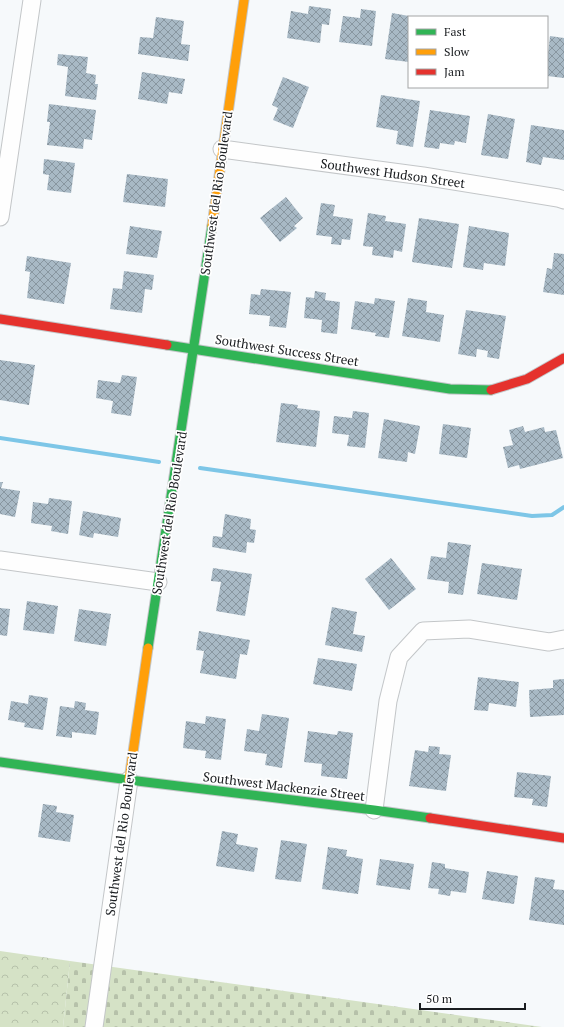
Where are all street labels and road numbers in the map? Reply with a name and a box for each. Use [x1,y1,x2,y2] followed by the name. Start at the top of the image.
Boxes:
[196,110,236,276] street label: Southwest del Rio Boulevard
[319,154,467,192] street label: Southwest Hudson Street
[214,330,360,370] street label: Southwest Success Street
[147,430,191,596] street label: Southwest del Rio Boulevard
[101,751,141,917] street label: Southwest del Rio Boulevard
[202,767,366,805] street label: Southwest Mackenzie Street

